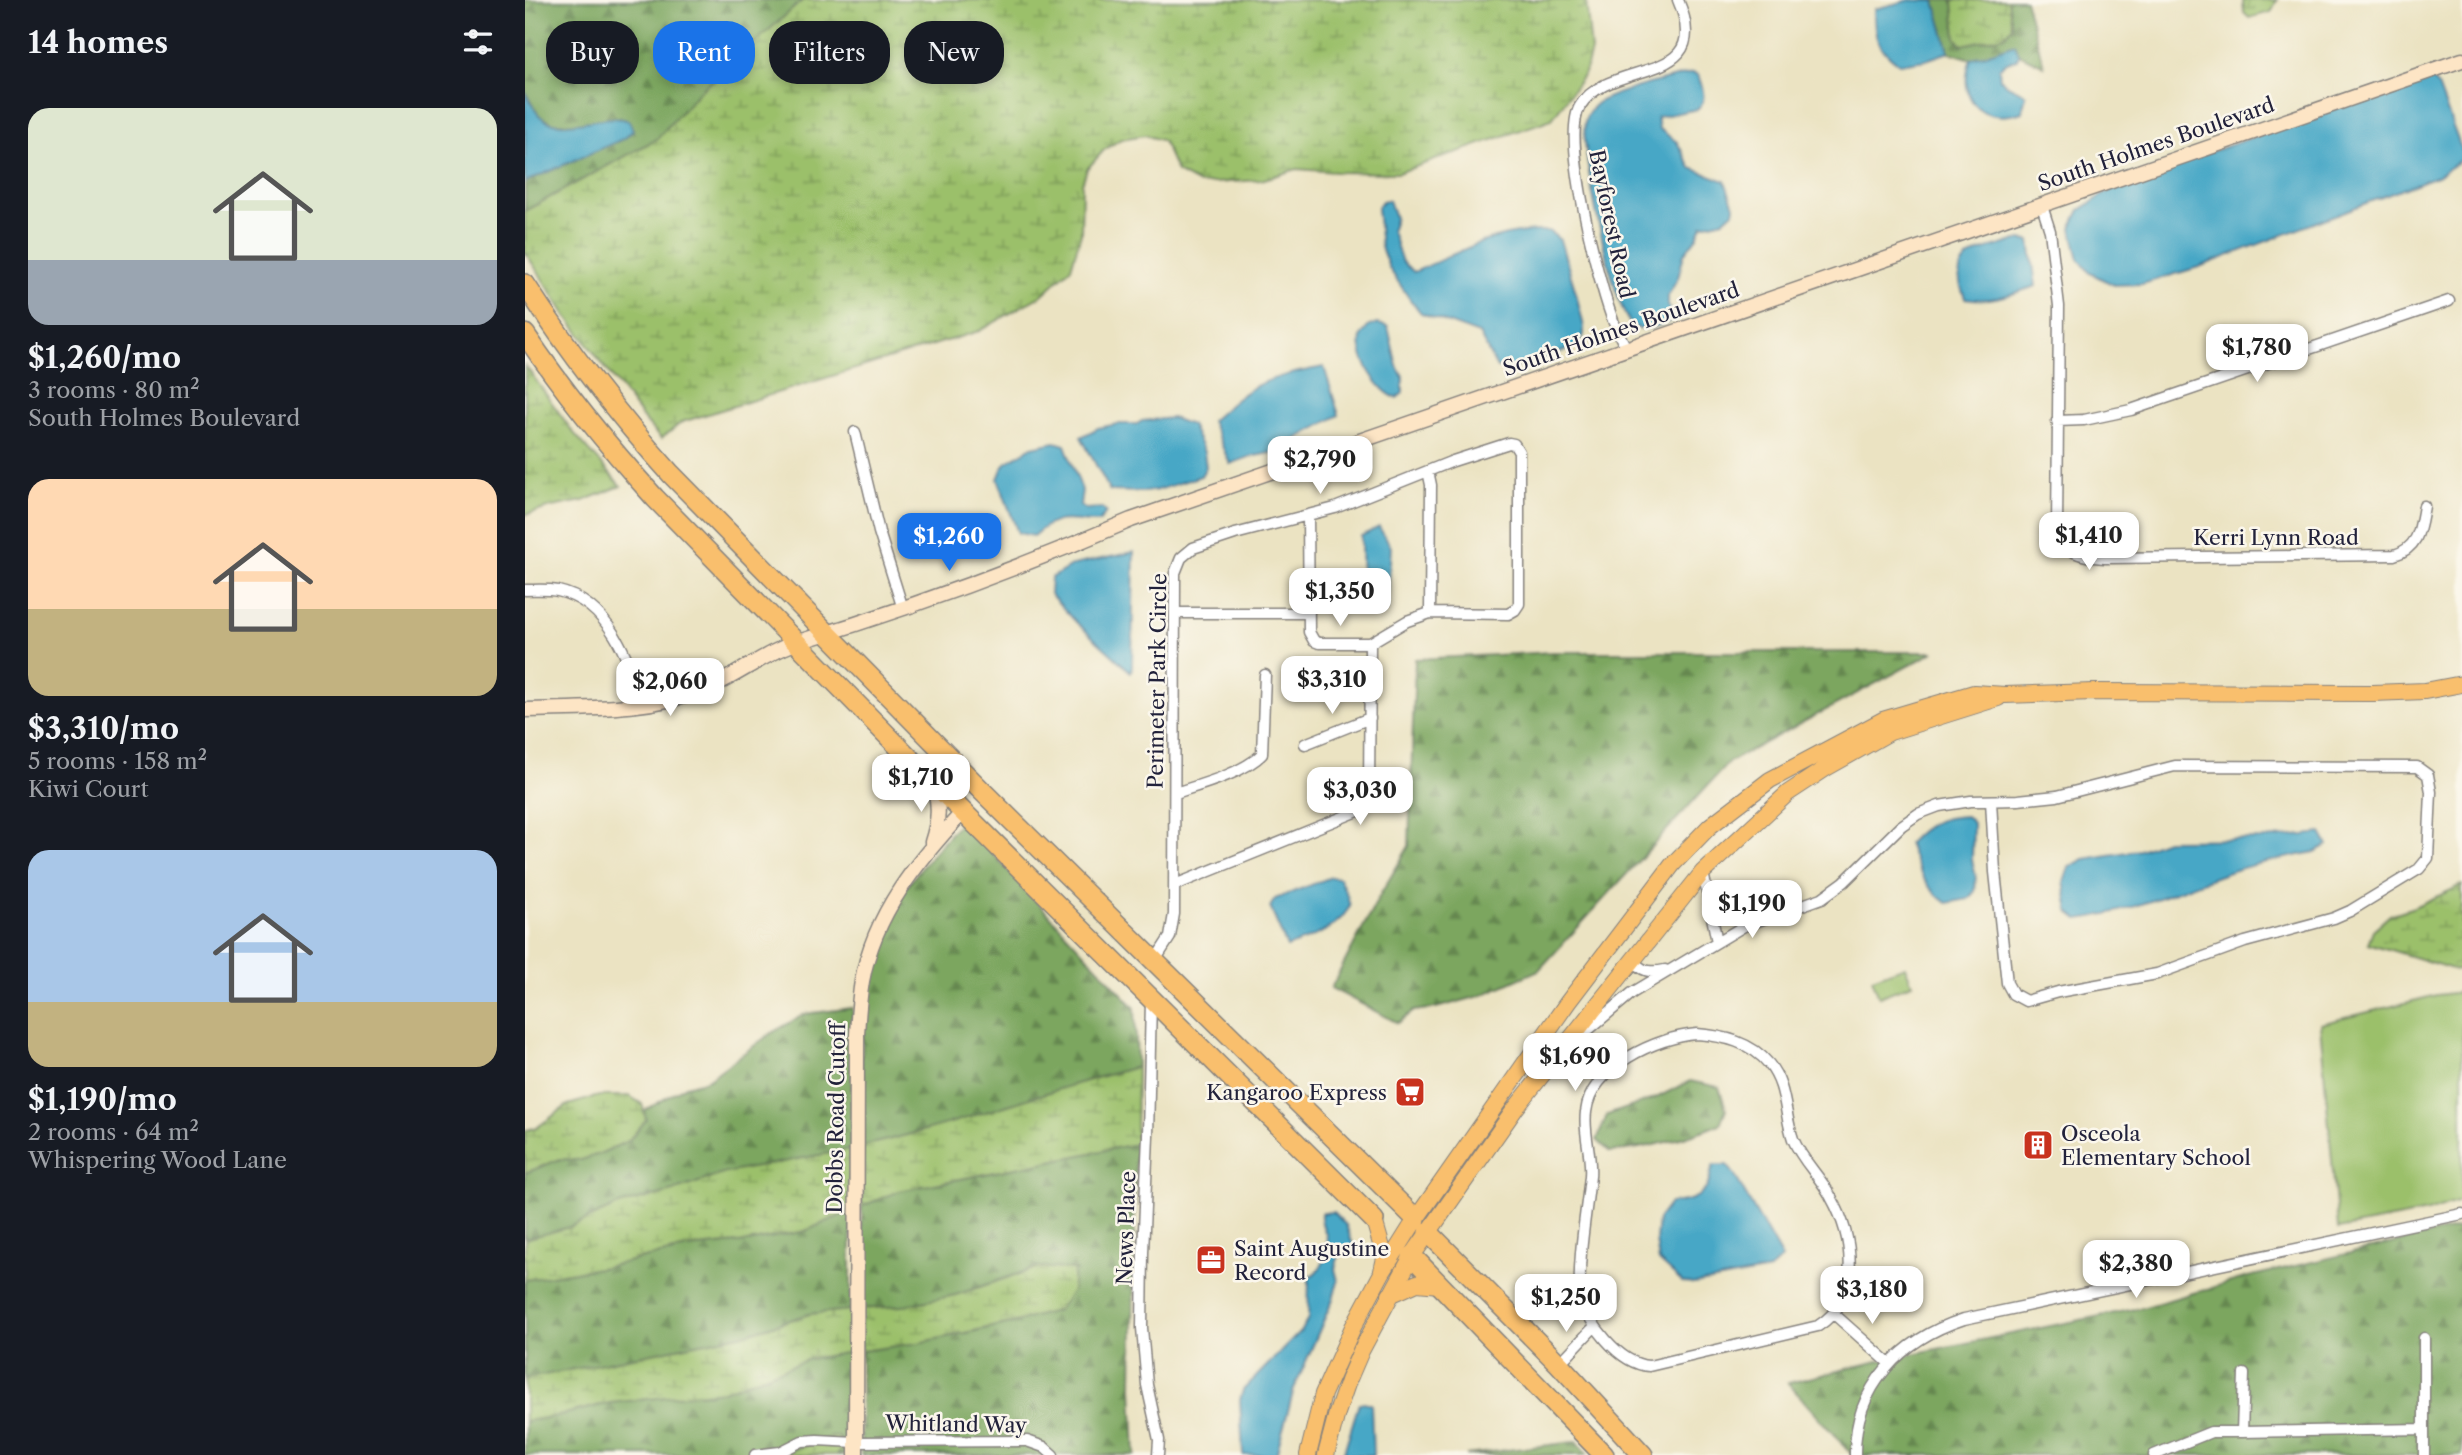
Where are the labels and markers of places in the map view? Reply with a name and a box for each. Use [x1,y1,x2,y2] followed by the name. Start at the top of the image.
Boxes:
[2200,324,2314,384] pin: $1,780
[1263,436,1377,496] pin: $2,790
[2032,512,2146,572] pin: $1,410
[892,514,1006,573] pin: $1,260
[1283,568,1397,628] pin: $1,350
[1275,656,1389,716] pin: $3,310
[613,658,727,718] pin: $2,060
[864,754,978,814] pin: $1,710
[1303,768,1417,827] pin: $3,030
[1695,880,1809,940] pin: $1,190
[1518,1034,1632,1093] pin: $1,690
[1393,1075,1427,1109] supermarket icon: Kangaroo Express
[1206,1080,1387,1105] place label: Kangaroo Express
[2061,1121,2251,1170] place label: Osceola Elementary School
[2021,1128,2055,1162] building icon: Osceola Elementary School
[1234,1236,1389,1285] place label: Saint Augustine Record
[2079,1240,2193,1300] pin: $2,380
[1194,1243,1228,1277] office icon: Saint Augustine Record
[1815,1266,1929,1326] pin: $3,180
[1509,1274,1623,1334] pin: $1,250

